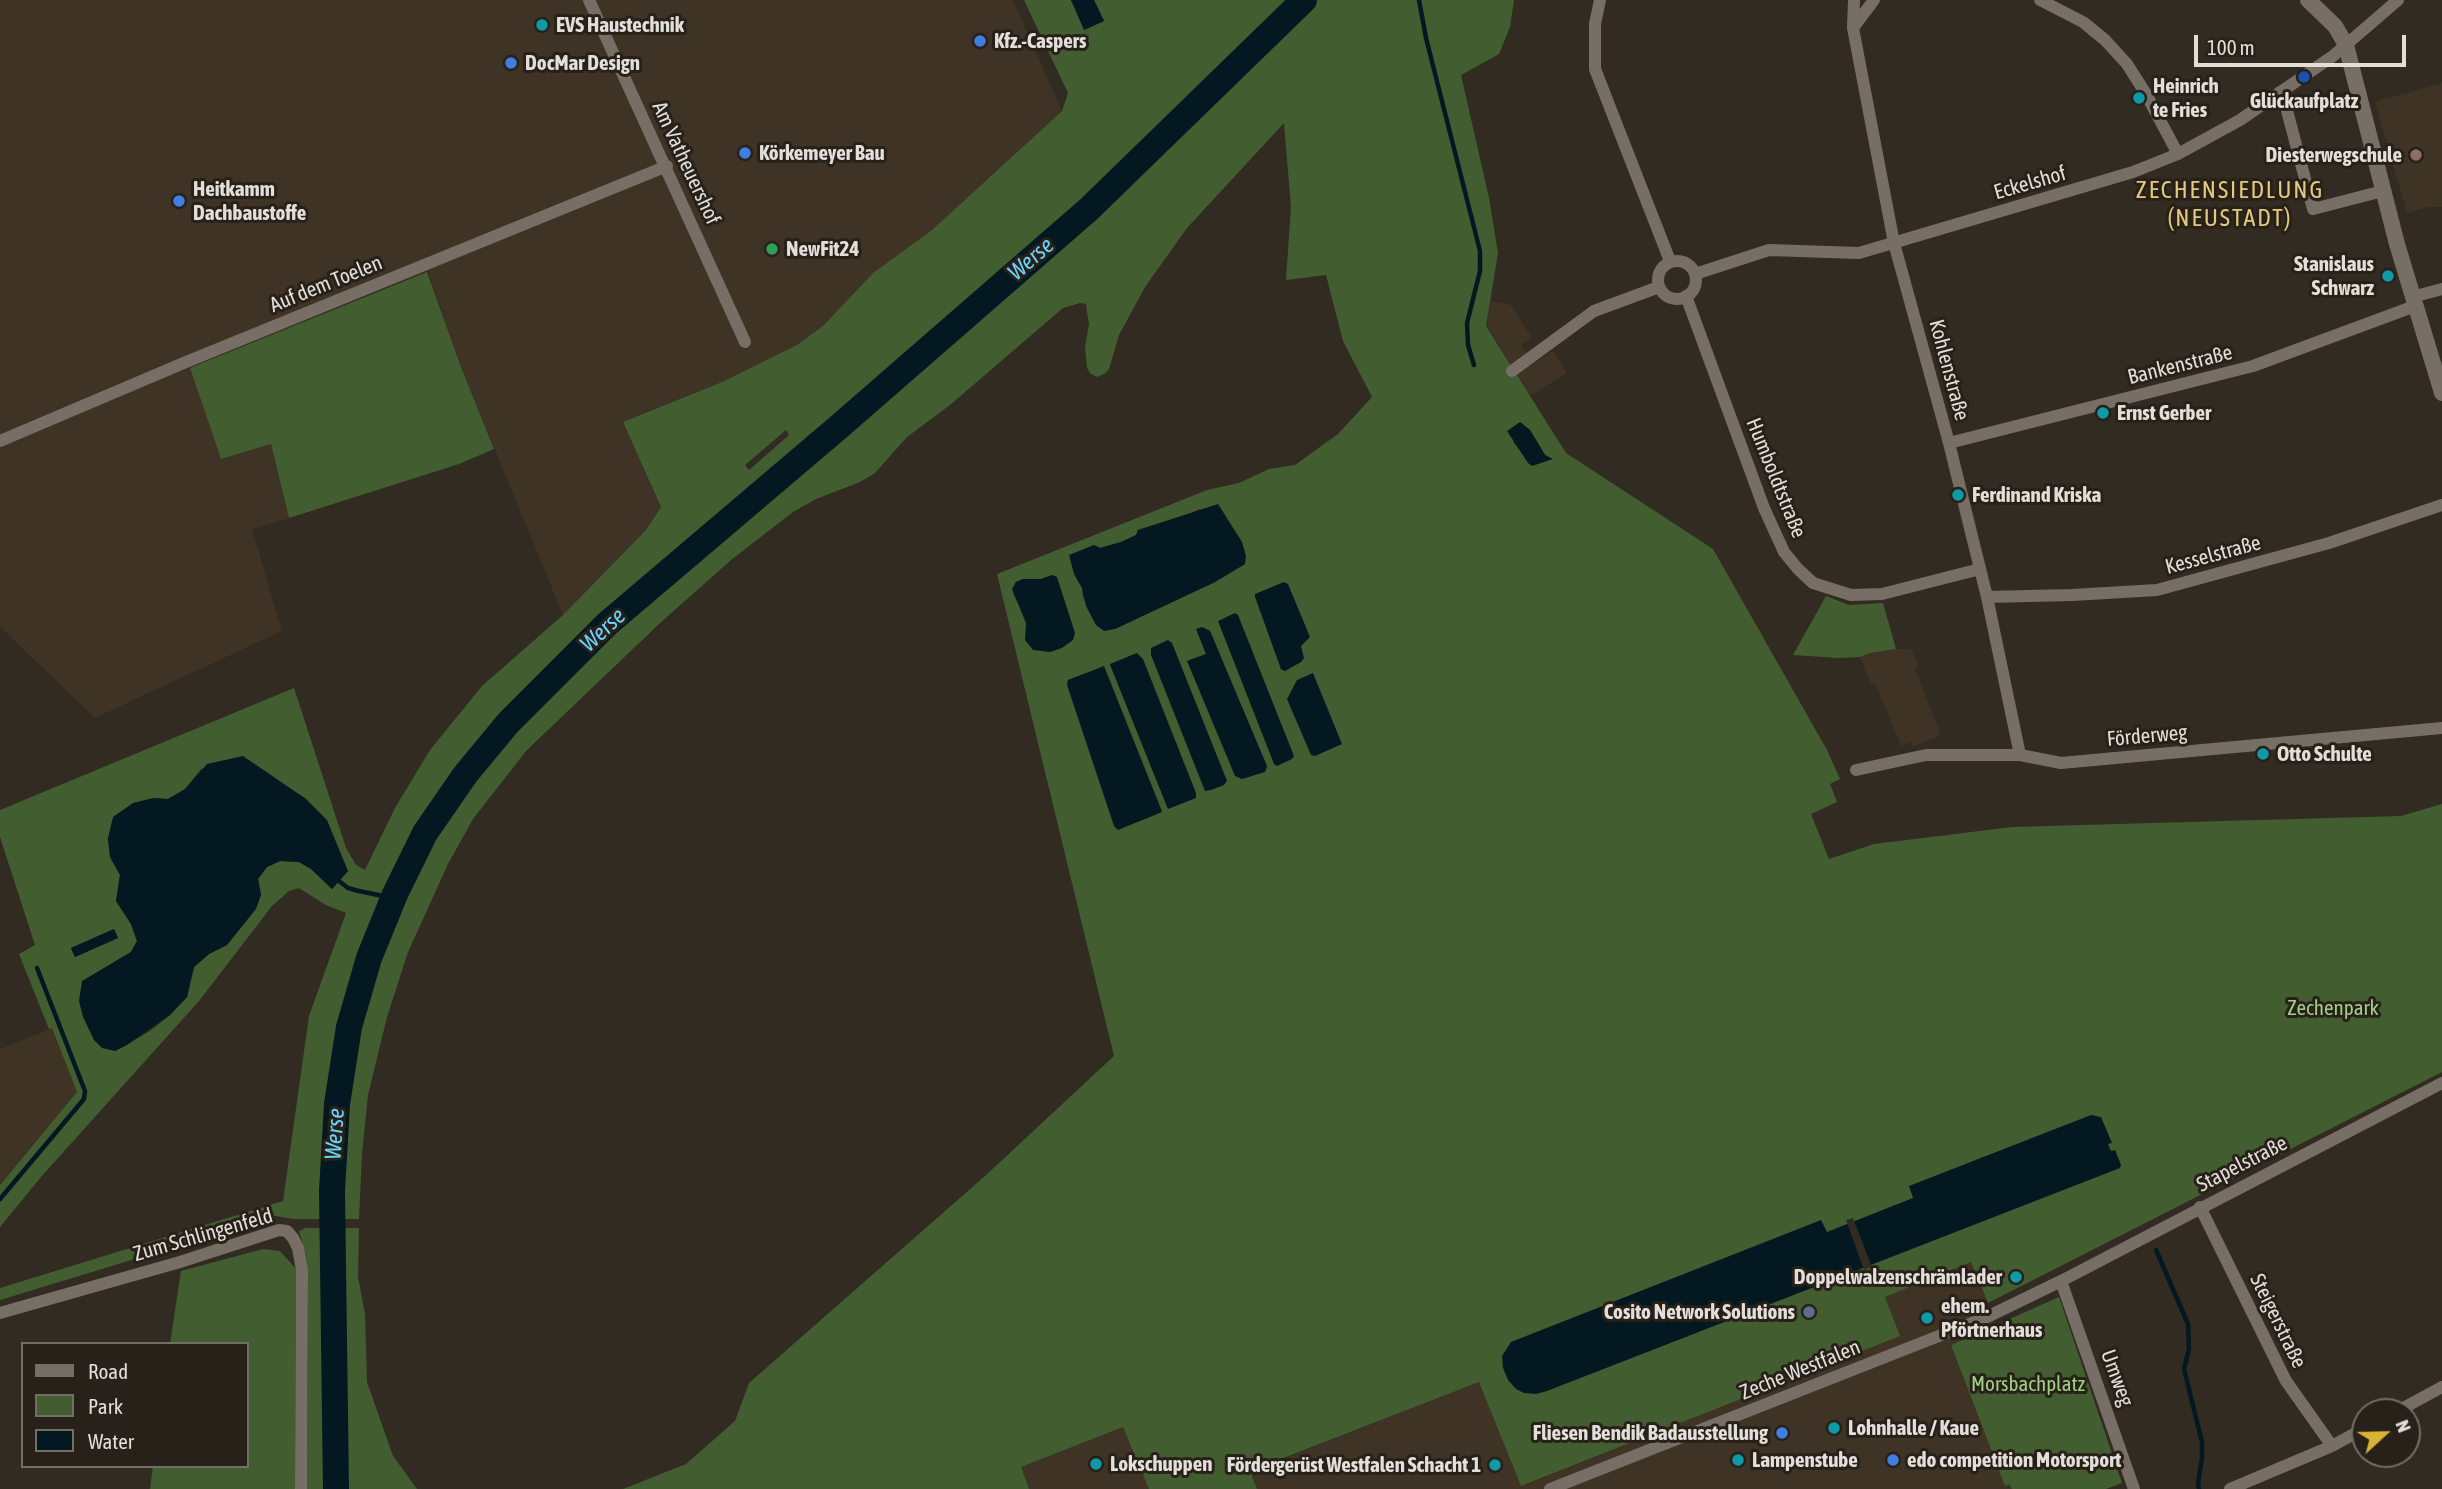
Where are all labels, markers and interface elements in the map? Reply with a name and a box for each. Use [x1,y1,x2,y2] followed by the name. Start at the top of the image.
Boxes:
[556,12,684,38] place label: EVS Haustechnik
[534,17,550,33] marker: EVS Haustechnik
[2197,21,2409,65] scale bar
[994,28,1086,54] place label: Kfz.-Caspers
[972,33,988,49] marker: Kfz.-Caspers
[2207,35,2255,59] text: 100 m
[525,50,640,76] place label: DocMar Design
[503,55,519,71] marker: DocMar Design
[2296,69,2312,85] marker: Glückaufplatz
[2153,73,2219,123] place label: Heinrich te Fries
[2250,88,2358,114] place label: Glückaufplatz
[2131,90,2147,106] marker: Heinrich te Fries
[647,98,725,228] street label: Am Vatheuershof
[759,140,885,166] place label: Körkemeyer Bau
[2266,142,2402,168] place label: Diesterwegschule
[737,145,753,161] marker: Körkemeyer Bau
[2408,147,2424,163] marker: Diesterwegschule
[1991,161,2069,205] street label: Eckelshof
[193,176,306,226] place label: Heitkamm Dachbaustoffe
[2138,176,2322,232] district label: ZECHENSIEDLUNG (NEUSTADT)
[171,193,187,209] marker: Heitkamm Dachbaustoffe
[1002,232,1060,286] water label: Werse
[786,236,859,262] place label: NewFit24
[764,241,780,257] marker: NewFit24
[266,250,386,318] street label: Auf dem Toelen
[2294,251,2374,301] place label: Stanislaus Schwarz
[2380,268,2396,284] marker: Stanislaus Schwarz
[1923,317,1975,423] street label: Kohlenstraße
[2125,340,2235,390] street label: Bankenstraße
[2117,400,2211,426] place label: Ernst Gerber
[2095,405,2111,421] marker: Ernst Gerber
[1741,414,1811,542] street label: Humboldtstraße
[1972,482,2101,508] place label: Ferdinand Kriska
[1950,487,1966,503] marker: Ferdinand Kriska
[2163,530,2263,580] street label: Kesselstraße
[575,602,631,658] water label: Werse
[2106,720,2188,752] street label: Förderweg
[2277,741,2372,767] place label: Otto Schulte
[2255,746,2271,762] marker: Otto Schulte
[2287,995,2379,1021] park label: Zechenpark
[319,1107,351,1161] water label: Werse
[2193,1131,2291,1197] street label: Stapelstraße
[130,1203,276,1267] street label: Zum Schlingenfeld
[1794,1264,2002,1290] place label: Doppelwalzenschrämlader
[2008,1269,2024,1285] marker: Doppelwalzenschrämlader
[2244,1270,2312,1372] street label: Steigerstraße
[1941,1293,2042,1343] place label: ehem. Pförtnerhaus
[1604,1299,1795,1325] place label: Cosito Network Solutions
[1801,1304,1817,1320] marker: Cosito Network Solutions
[1919,1310,1935,1326] marker: ehem. Pförtnerhaus
[1736,1334,1864,1406] street label: Zeche Westfalen
[21,1342,248,1468] legend
[2095,1346,2139,1410] street label: Umweg
[88,1359,128,1383] text: Road
[1971,1371,2085,1397] park label: Morsbachplatz
[88,1394,123,1418] text: Park
[2351,1398,2421,1468] north arrow
[1848,1415,1979,1441] place label: Lohnhalle / Kaue
[2391,1417,2416,1435] text: N
[1533,1420,1768,1446] place label: Fliesen Bendik Badausstellung
[1826,1420,1842,1436] marker: Lohnhalle / Kaue
[1774,1425,1790,1441] marker: Fliesen Bendik Badausstellung
[88,1429,134,1453] text: Water
[1752,1447,1858,1473] place label: Lampenstube
[1907,1447,2121,1473] place label: edo competition Motorsport
[1110,1451,1212,1477] place label: Lokschuppen
[1227,1452,1481,1478] place label: Fördergerüst Westfalen Schacht 1
[1730,1452,1746,1468] marker: Lampenstube
[1885,1452,1901,1468] marker: edo competition Motorsport
[1088,1456,1104,1472] marker: Lokschuppen
[1487,1457,1503,1473] marker: Fördergerüst Westfalen Schacht 1

